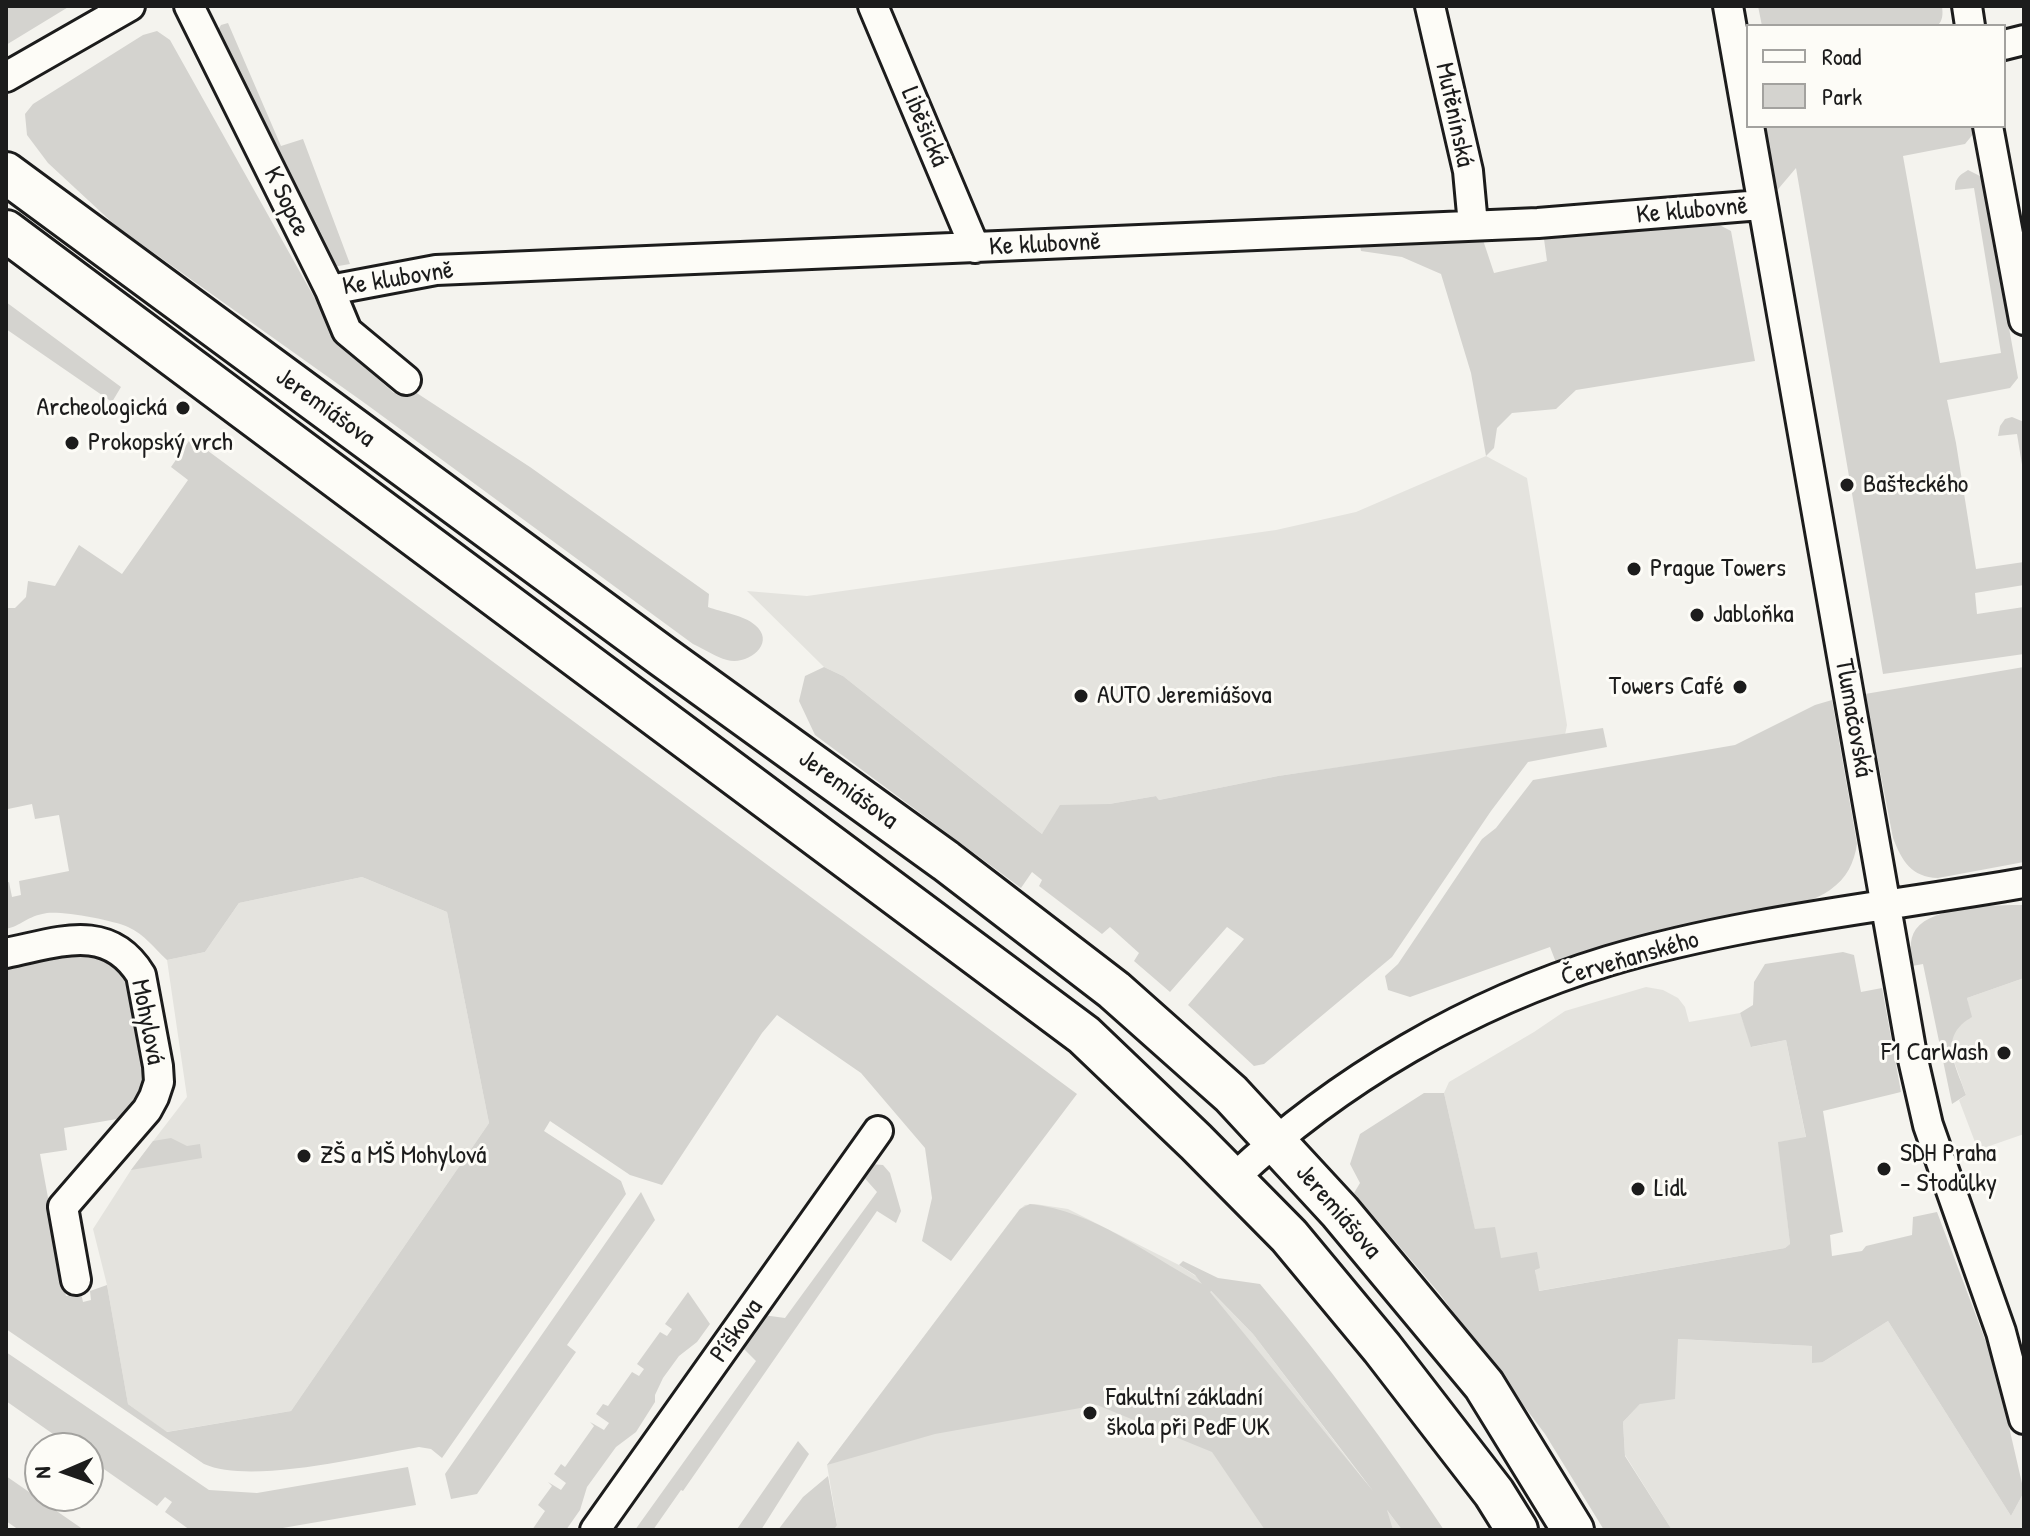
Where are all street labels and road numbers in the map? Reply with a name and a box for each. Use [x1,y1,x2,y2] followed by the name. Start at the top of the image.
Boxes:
[1428,60,1480,170] street label: Mutěnínská
[893,82,955,172] street label: Liběšická
[256,162,316,242] street label: K Sopce
[1635,191,1749,231] street label: Ke klubovně
[988,226,1102,264] street label: Ke klubovně
[340,255,456,303] street label: Ke klubovně
[269,362,381,454] street label: Jeremiášova
[1827,657,1879,779] street label: Tlumačovská
[792,744,904,836] street label: Jeremiášova
[1558,924,1702,994] street label: Červeňanského
[123,977,171,1067] street label: Mohylová
[1288,1158,1388,1266] street label: Jeremiášova
[704,1293,770,1369] street label: Píškova

